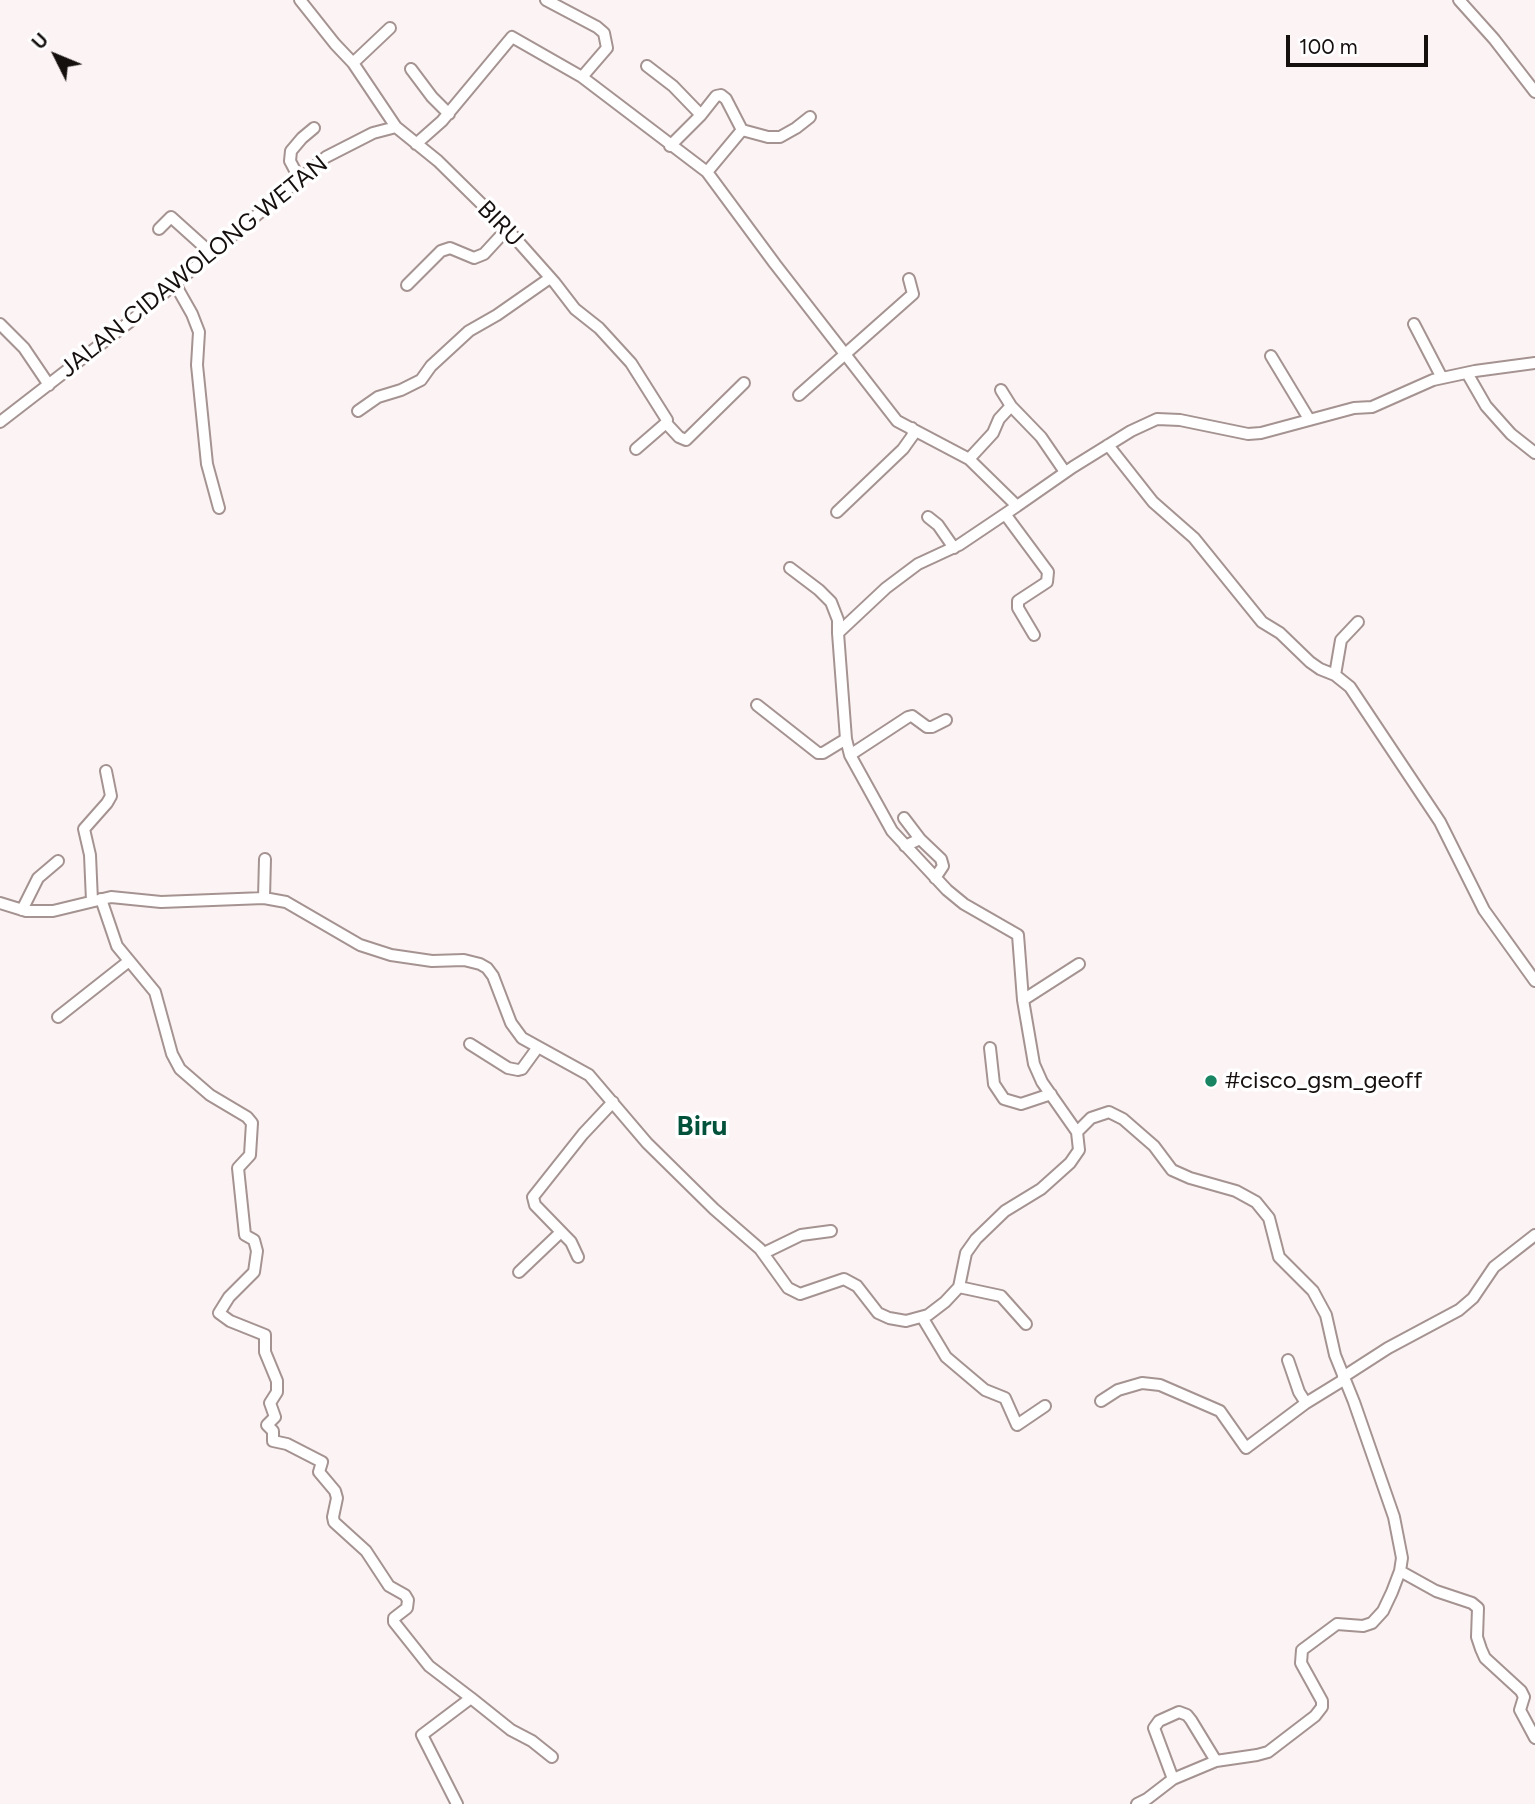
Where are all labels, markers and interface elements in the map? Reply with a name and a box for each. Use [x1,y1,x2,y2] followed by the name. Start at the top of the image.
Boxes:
[21,21,91,91] north arrow
[1290,21,1432,65] scale bar
[27,29,53,54] text: U
[1299,34,1358,59] text: 100 m
[54,150,334,384] street label: JALAN CIDAWOLONG WETAN
[471,195,529,253] street label: BIRU
[1225,1067,1422,1095] place label: #cisco_gsm_geoff
[1203,1073,1219,1089] marker: #cisco_gsm_geoff
[677,1110,727,1144] district label: Biru

